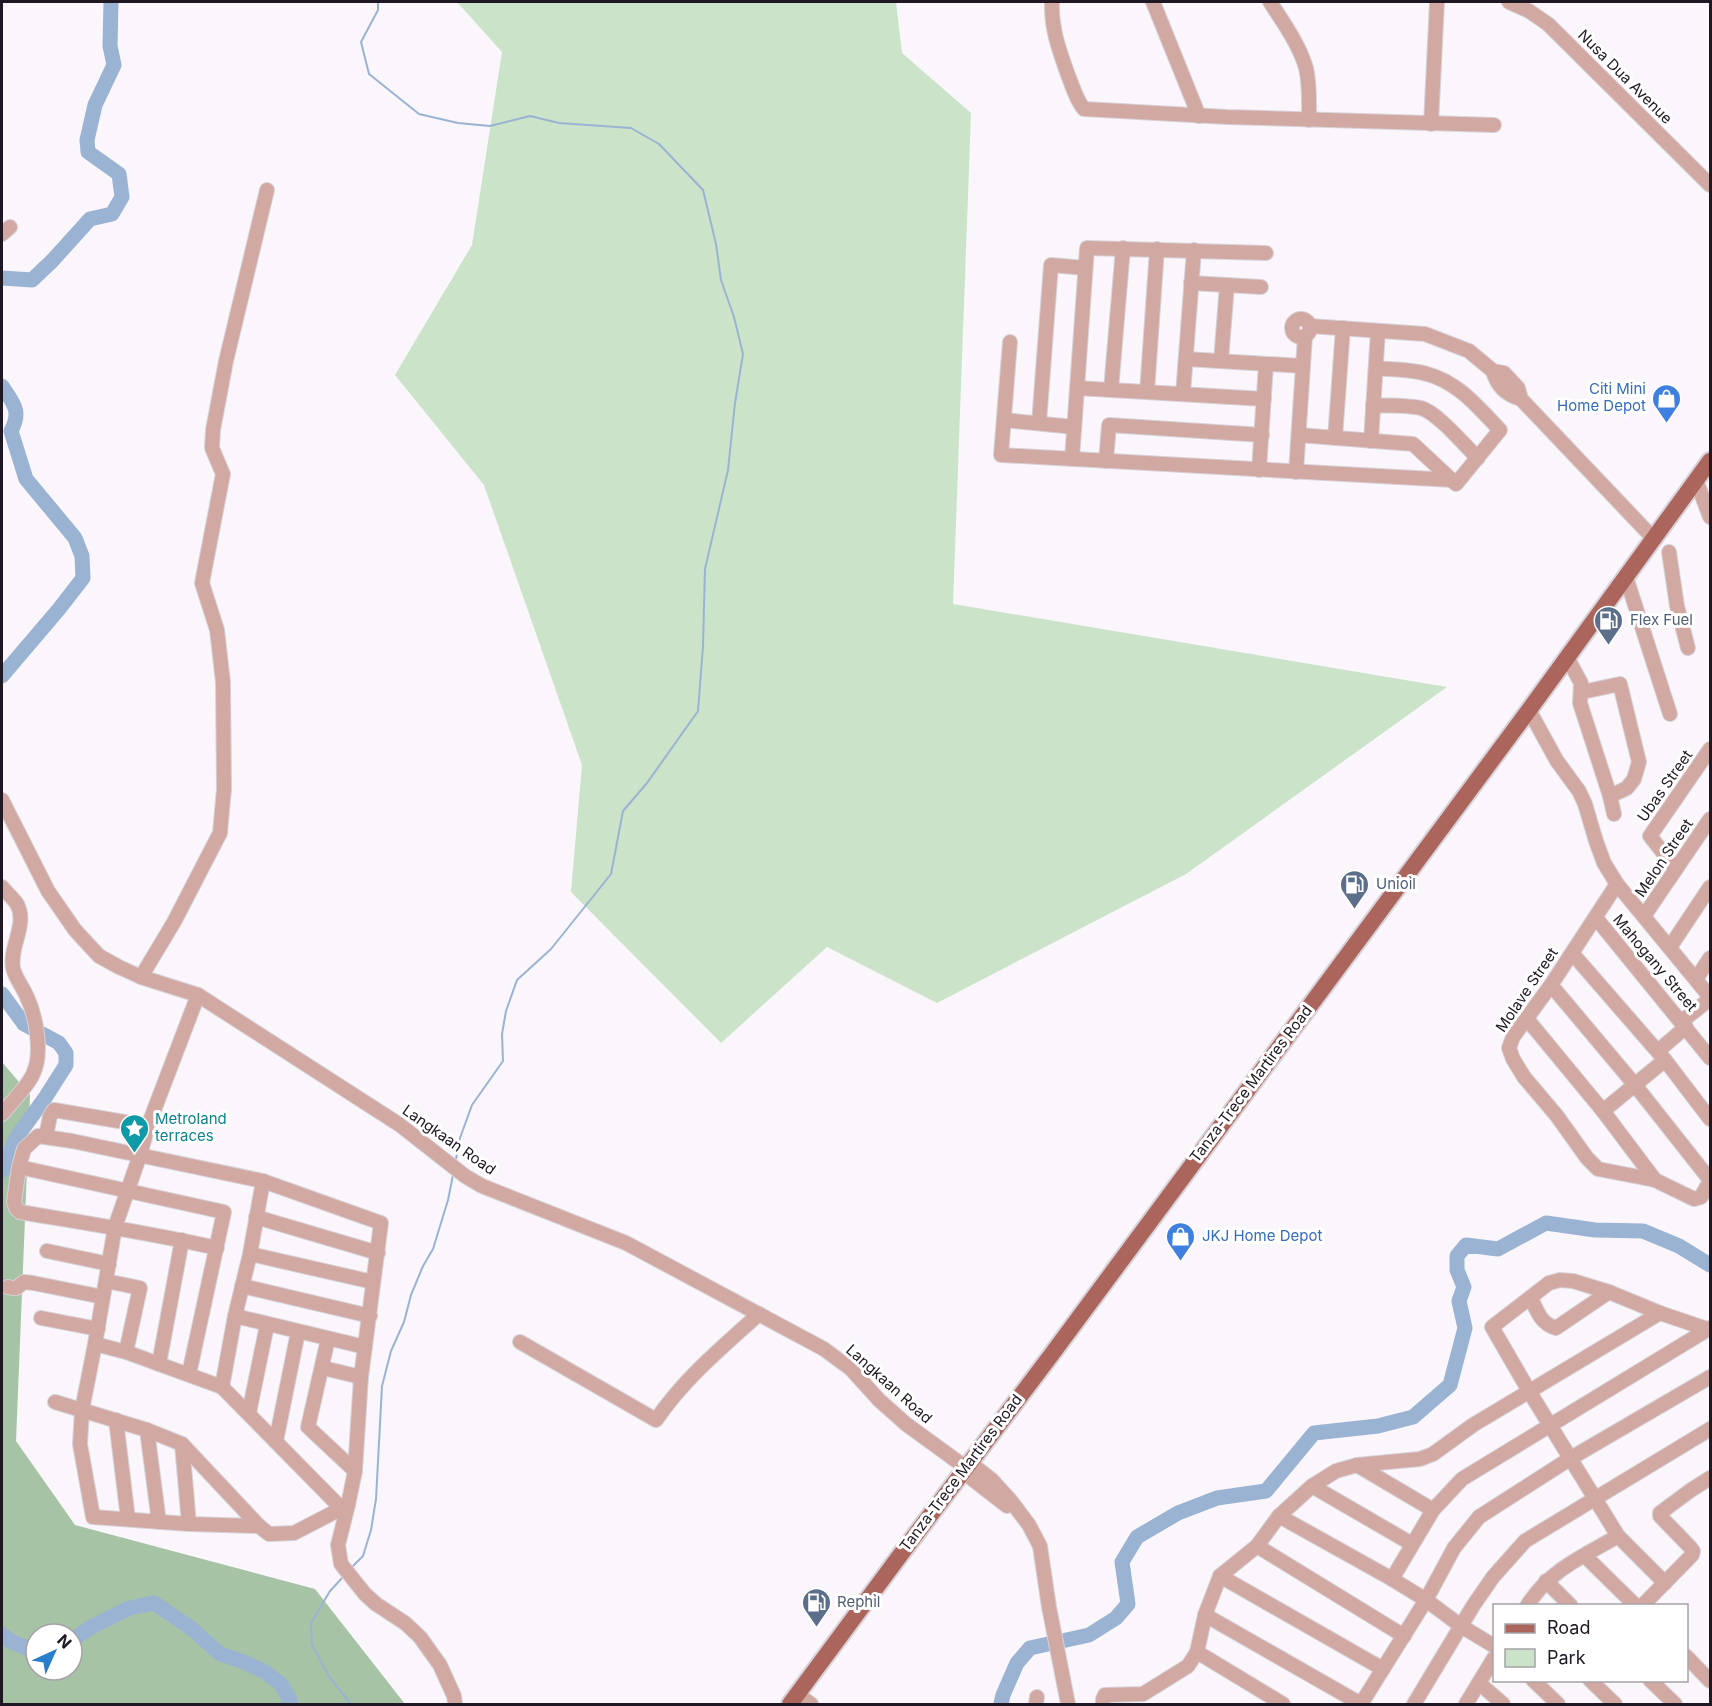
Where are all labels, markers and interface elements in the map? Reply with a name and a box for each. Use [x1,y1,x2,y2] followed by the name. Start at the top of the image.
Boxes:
[1574,25,1677,128] street label: Nusa Dua Avenue
[1557,379,1646,415] place label: Citi Mini Home Depot
[1651,382,1683,424] shop icon: Citi Mini Home Depot
[1593,604,1625,646] fuel station icon: Flex Fuel
[1630,610,1693,629] place label: Flex Fuel
[1633,746,1696,825] street label: Ubas Street
[1630,815,1697,900] street label: Melon Street
[1339,868,1371,910] fuel station icon: Unioil
[1376,874,1416,893] place label: Unioil
[1609,910,1702,1015] street label: Mahogany Street
[1491,944,1562,1036] street label: Molave Street
[1185,1001,1316,1166] street label: Tanza-Trece Martires Road
[399,1100,500,1179] street label: Langkaan Road
[155,1109,227,1145] place label: Metroland terraces
[118,1112,150,1154] place icon: Metroland terraces
[1165,1220,1197,1262] shop icon: JKJ Home Depot
[1202,1226,1322,1245] place label: JKJ Home Depot
[842,1340,936,1427] street label: Langkaan Road
[895,1390,1026,1555] street label: Tanza-Trece Martires Road
[800,1586,832,1628] fuel station icon: Rephil
[837,1592,881,1611] place label: Rephil
[1493,1604,1688,1682] legend
[1547,1617,1590,1638] text: Road
[24,1622,84,1682] north arrow
[53,1630,76,1653] text: N
[1547,1647,1586,1668] text: Park

